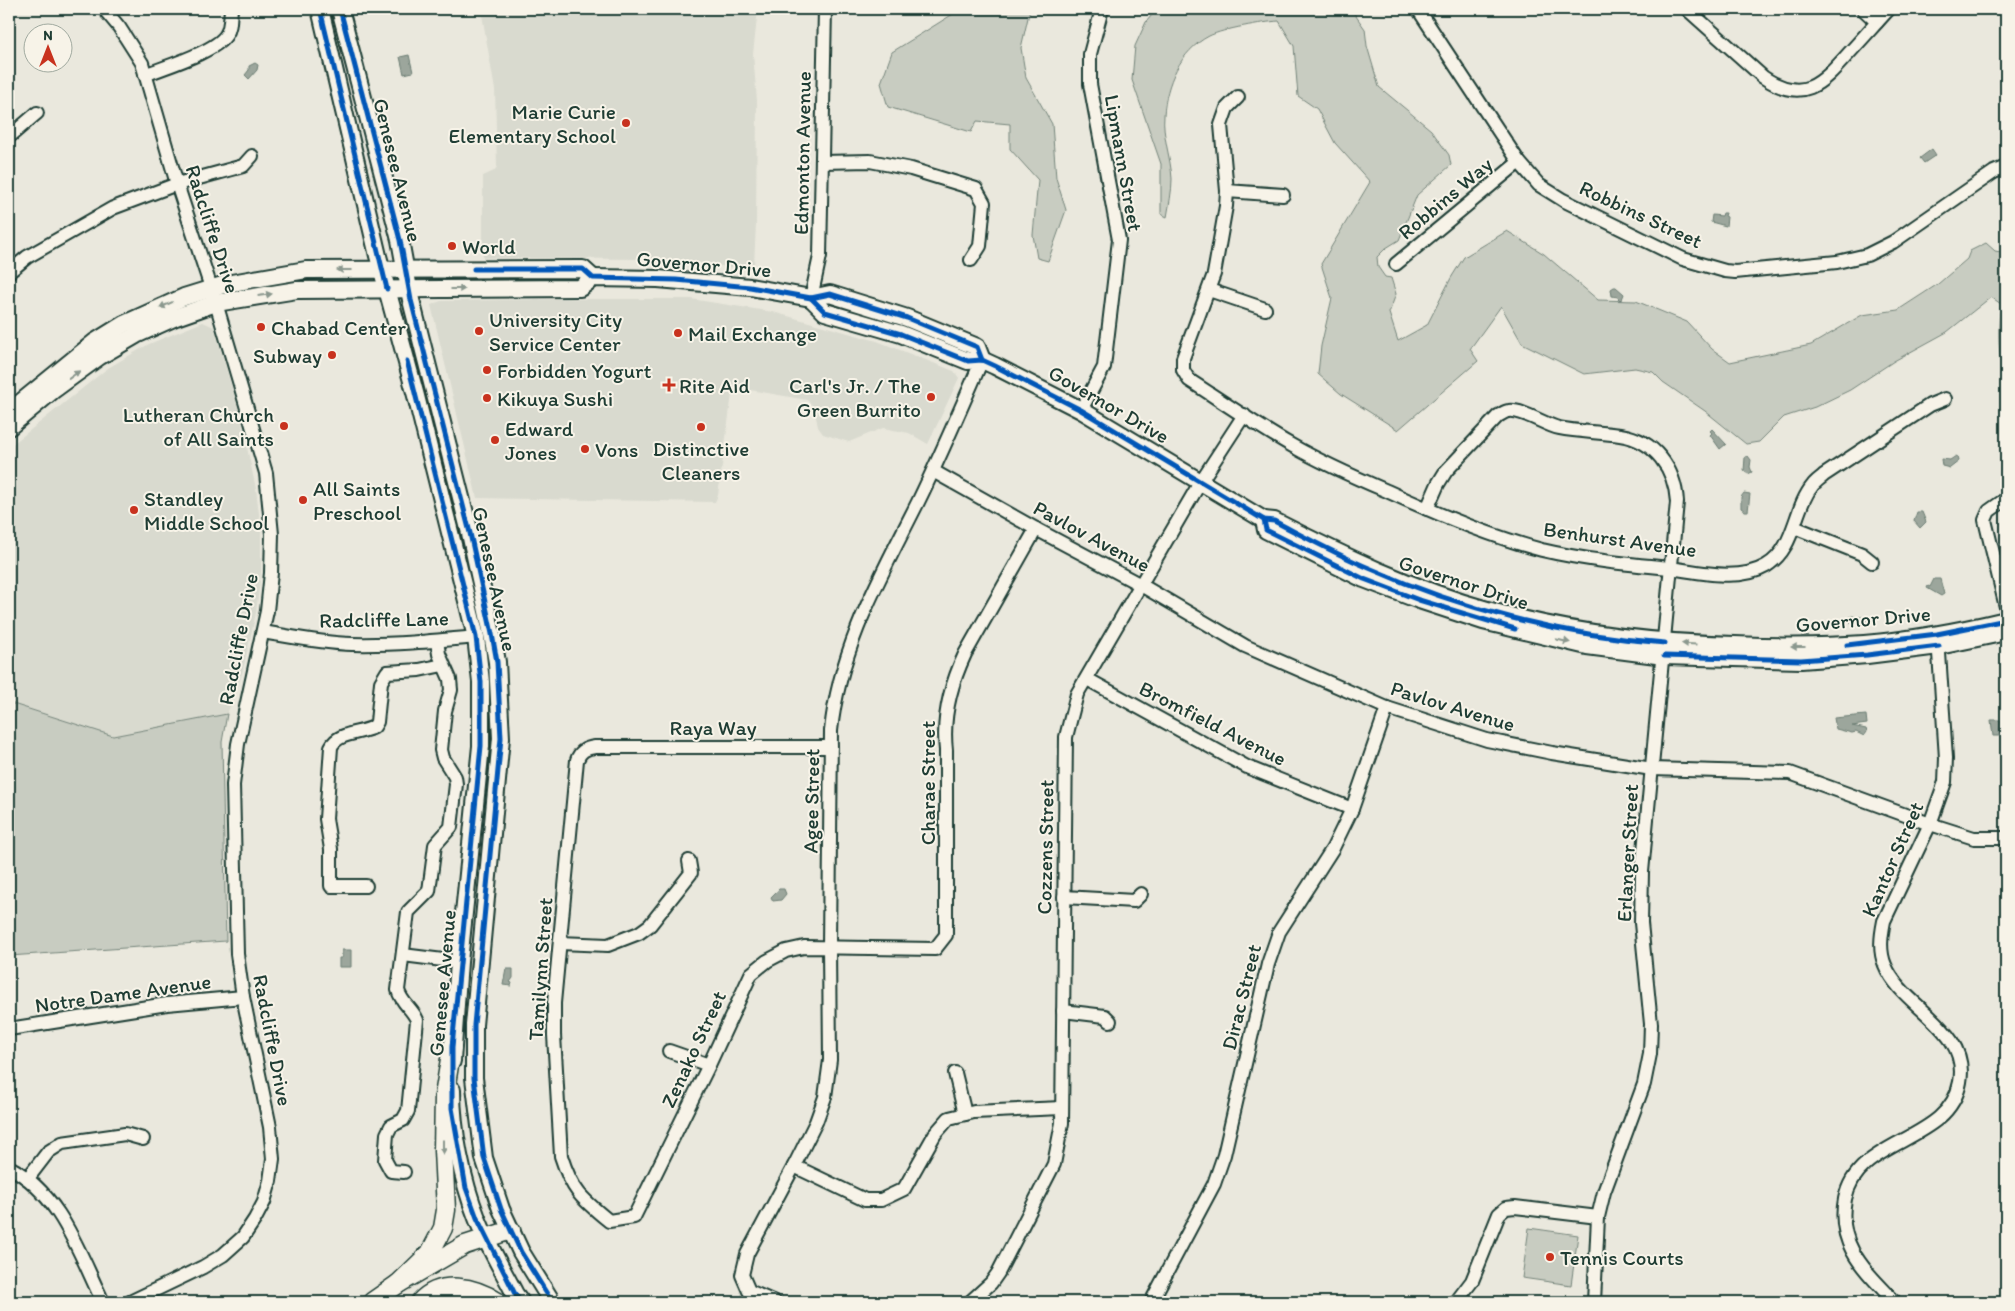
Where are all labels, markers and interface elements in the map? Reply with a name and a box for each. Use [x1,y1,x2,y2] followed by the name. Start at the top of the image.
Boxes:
[22,22,72,72] north arrow
[43,27,53,44] text: N
[788,71,816,235] street label: Edmonton Avenue
[1100,93,1148,234] street label: Lipmann Street
[368,96,428,244] street label: Genesee Avenue
[449,99,616,148] place label: Marie Curie Elementary School
[620,117,632,129] marker: Marie Curie Elementary School
[1393,151,1497,245] street label: Robbins Way
[180,162,246,296] street label: Radcliffe Drive
[1576,175,1706,253] street label: Robbins Street
[462,234,516,259] place label: World
[446,240,458,252] marker: World
[635,246,773,282] street label: Governor Drive
[336,266,352,274] one-way arrow
[450,284,466,292] one-way arrow
[257,291,273,299] one-way arrow
[159,301,173,309] one-way arrow
[489,307,622,356] place label: University City Service Center
[271,315,407,340] place label: Chabad Center
[255,321,267,333] marker: Chabad Center
[688,321,817,346] place label: Mail Exchange
[473,325,485,337] marker: University City Service Center
[672,327,684,339] marker: Mail Exchange
[253,343,322,368] place label: Subway
[326,349,338,361] marker: Subway
[497,358,651,383] place label: Forbidden Yogurt
[1044,359,1174,449] street label: Governor Drive
[481,364,493,376] marker: Forbidden Yogurt
[67,370,81,380] one-way arrow
[679,373,750,398] place label: Rite Aid
[789,373,921,422] place label: Carl's Jr. / The Green Burrito
[663,379,675,391] marker: Rite Aid
[497,386,613,411] place label: Kikuya Sushi
[925,391,937,403] marker: Carl's Jr. / The Green Burrito
[481,392,493,404] marker: Kikuya Sushi
[123,402,274,451] place label: Lutheran Church of All Saints
[505,416,574,465] place label: Edward Jones
[278,420,290,432] marker: Lutheran Church of All Saints
[695,421,707,433] marker: Distinctive Cleaners
[489,434,501,446] marker: Edward Jones
[653,436,749,485] place label: Distinctive Cleaners
[595,437,638,462] place label: Vons
[579,443,591,455] marker: Vons
[313,476,401,525] place label: All Saints Preschool
[144,486,269,535] place label: Standley Middle School
[297,494,309,506] marker: All Saints Preschool
[1029,495,1155,577] street label: Pavlov Avenue
[128,504,140,516] marker: Standley Middle School
[467,504,523,654] street label: Genesee Avenue
[1542,516,1698,562] street label: Benhurst Avenue
[1396,549,1532,615] street label: Governor Drive
[213,571,263,707] street label: Radcliffe Drive
[1794,601,1932,637] street label: Governor Drive
[319,605,449,633] street label: Radcliffe Lane
[1555,637,1570,645] one-way arrow
[1681,640,1697,648] one-way arrow
[1790,643,1806,651] one-way arrow
[1135,675,1291,771] street label: Bromfield Avenue
[1388,675,1518,737] street label: Pavlov Avenue
[669,715,757,740] street label: Raya Way
[915,720,940,845] street label: Charae Street
[798,748,824,854] street label: Agee Street
[1031,779,1059,915] street label: Cozzens Street
[1611,783,1643,923] street label: Erlanger Street
[1855,797,1929,920] street label: Kantor Street
[523,897,557,1041] street label: Tamilynn Street
[423,909,461,1057] street label: Genesee Avenue
[1216,941,1266,1053] street label: Dirac Street
[33,968,213,1018] street label: Notre Dame Avenue
[248,972,298,1108] street label: Radcliffe Drive
[655,986,731,1111] street label: Zenako Street
[439,1139,447,1155] one-way arrow
[1560,1245,1684,1270] place label: Tennis Courts
[1544,1251,1556,1263] marker: Tennis Courts

